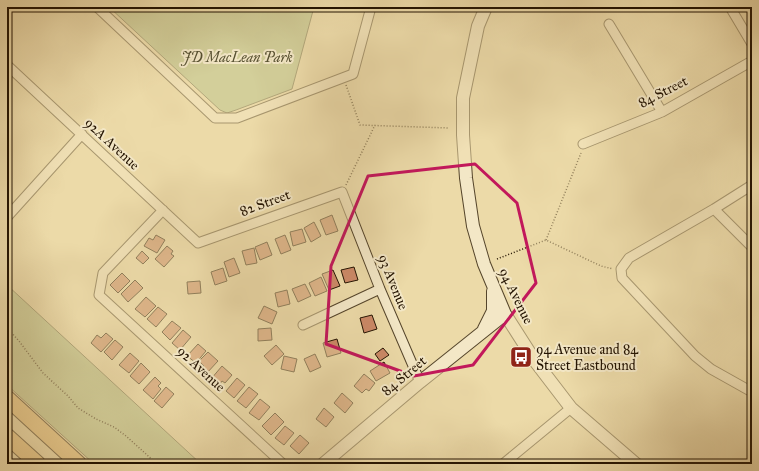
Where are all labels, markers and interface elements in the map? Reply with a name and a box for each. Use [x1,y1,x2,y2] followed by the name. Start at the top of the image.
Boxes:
[180,49,293,66] park label: JD MacLean Park
[636,72,691,112] street label: 84 Street
[81,114,143,174] street label: 92A Avenue
[238,186,292,220] street label: 82 Street
[374,252,412,312] street label: 93 Avenue
[495,265,537,327] street label: 94 Avenue
[536,341,639,374] place label: 94 Avenue and 84 Street Eastbound
[173,342,229,396] street label: 92 Avenue
[508,344,534,370] bus stop icon: 94 Avenue and 84 Street Eastbound
[378,352,430,400] street label: 84 Street

